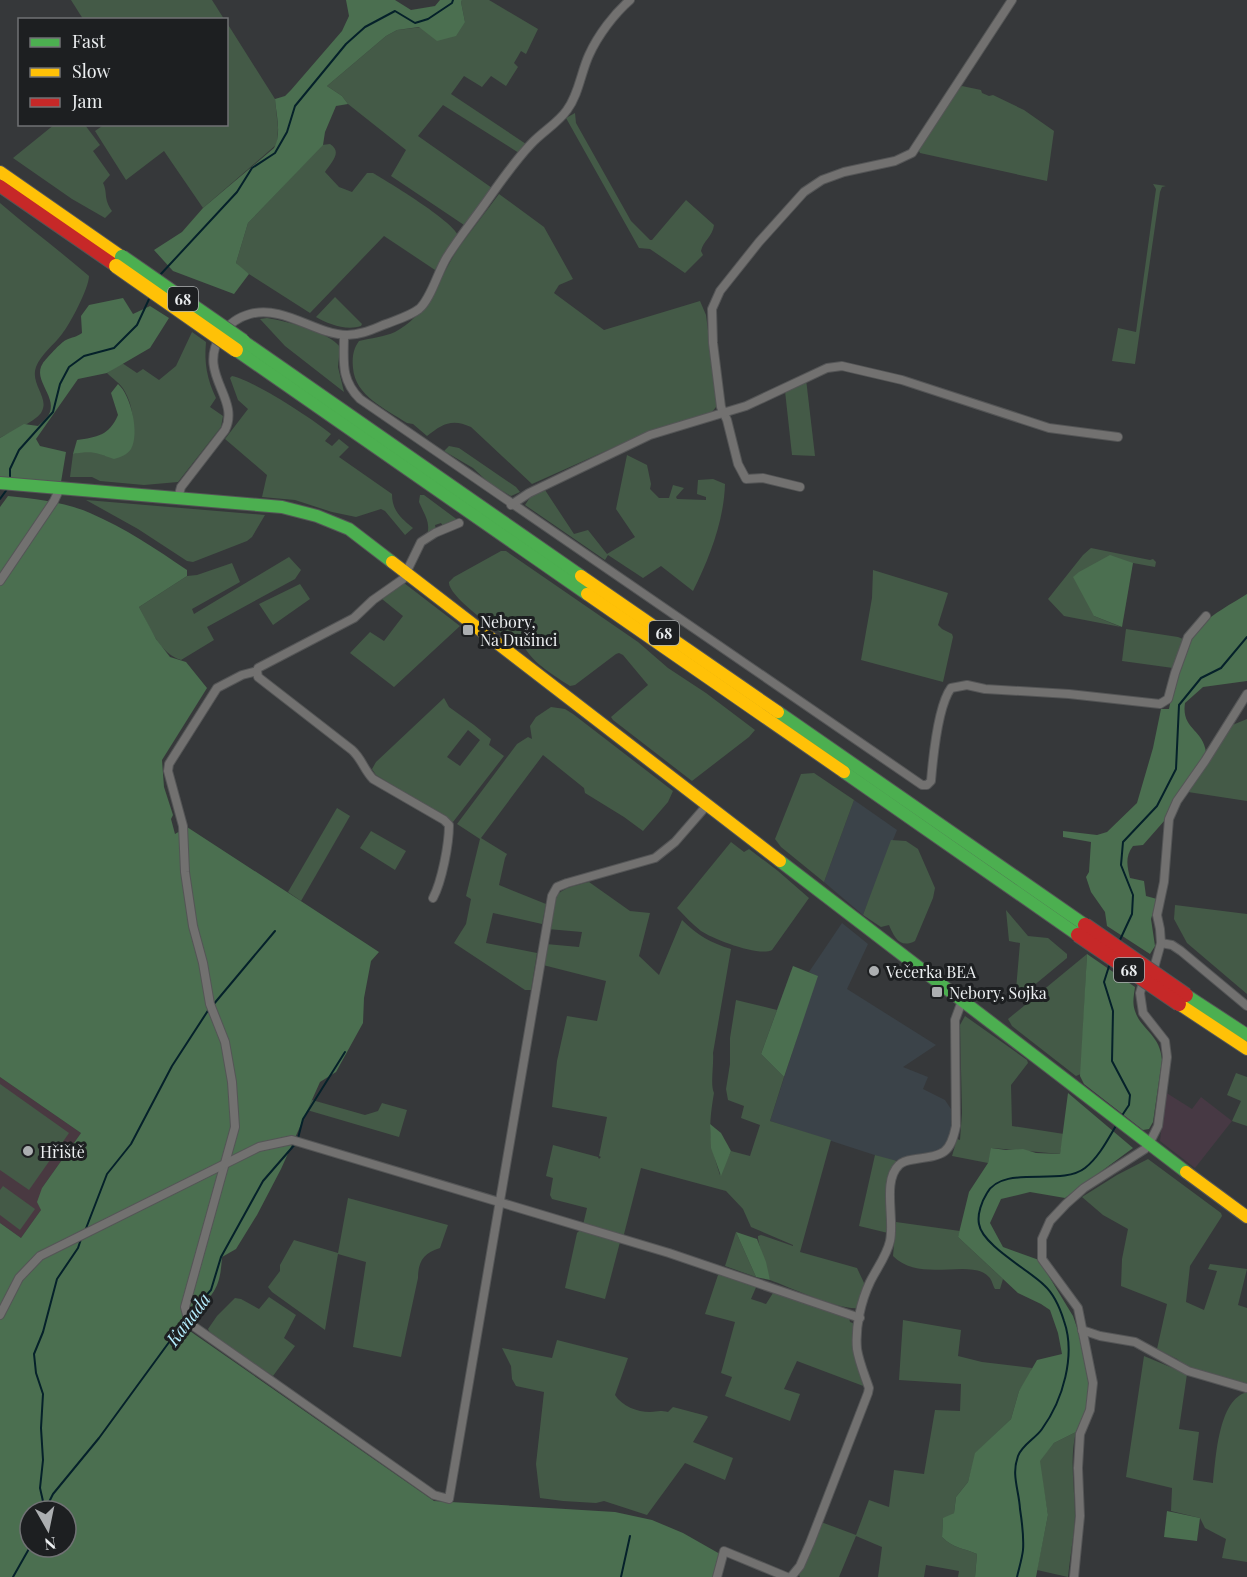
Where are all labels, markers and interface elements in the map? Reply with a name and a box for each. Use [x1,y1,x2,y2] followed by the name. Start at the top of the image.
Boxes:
[18,18,228,126] legend
[72,29,106,53] text: Fast
[72,59,110,83] text: Slow
[71,89,102,113] text: Jam
[168,287,198,311] road number: 68
[480,611,558,650] place label: Nebory, Na Dušinci
[649,621,679,645] road number: 68
[461,623,475,637] marker: Nebory, Na Dušinci
[1114,958,1144,982] road number: 68
[885,961,977,982] place label: Večerka BEA
[867,964,881,978] marker: Večerka BEA
[949,982,1047,1003] place label: Nebory, Sojka
[930,985,944,999] marker: Nebory, Sojka
[40,1141,85,1162] place label: Hřiště
[21,1144,35,1158] marker: Hřiště
[160,1288,216,1351] water label: Kanada
[18,1499,78,1559] north arrow
[43,1533,58,1556] text: N

